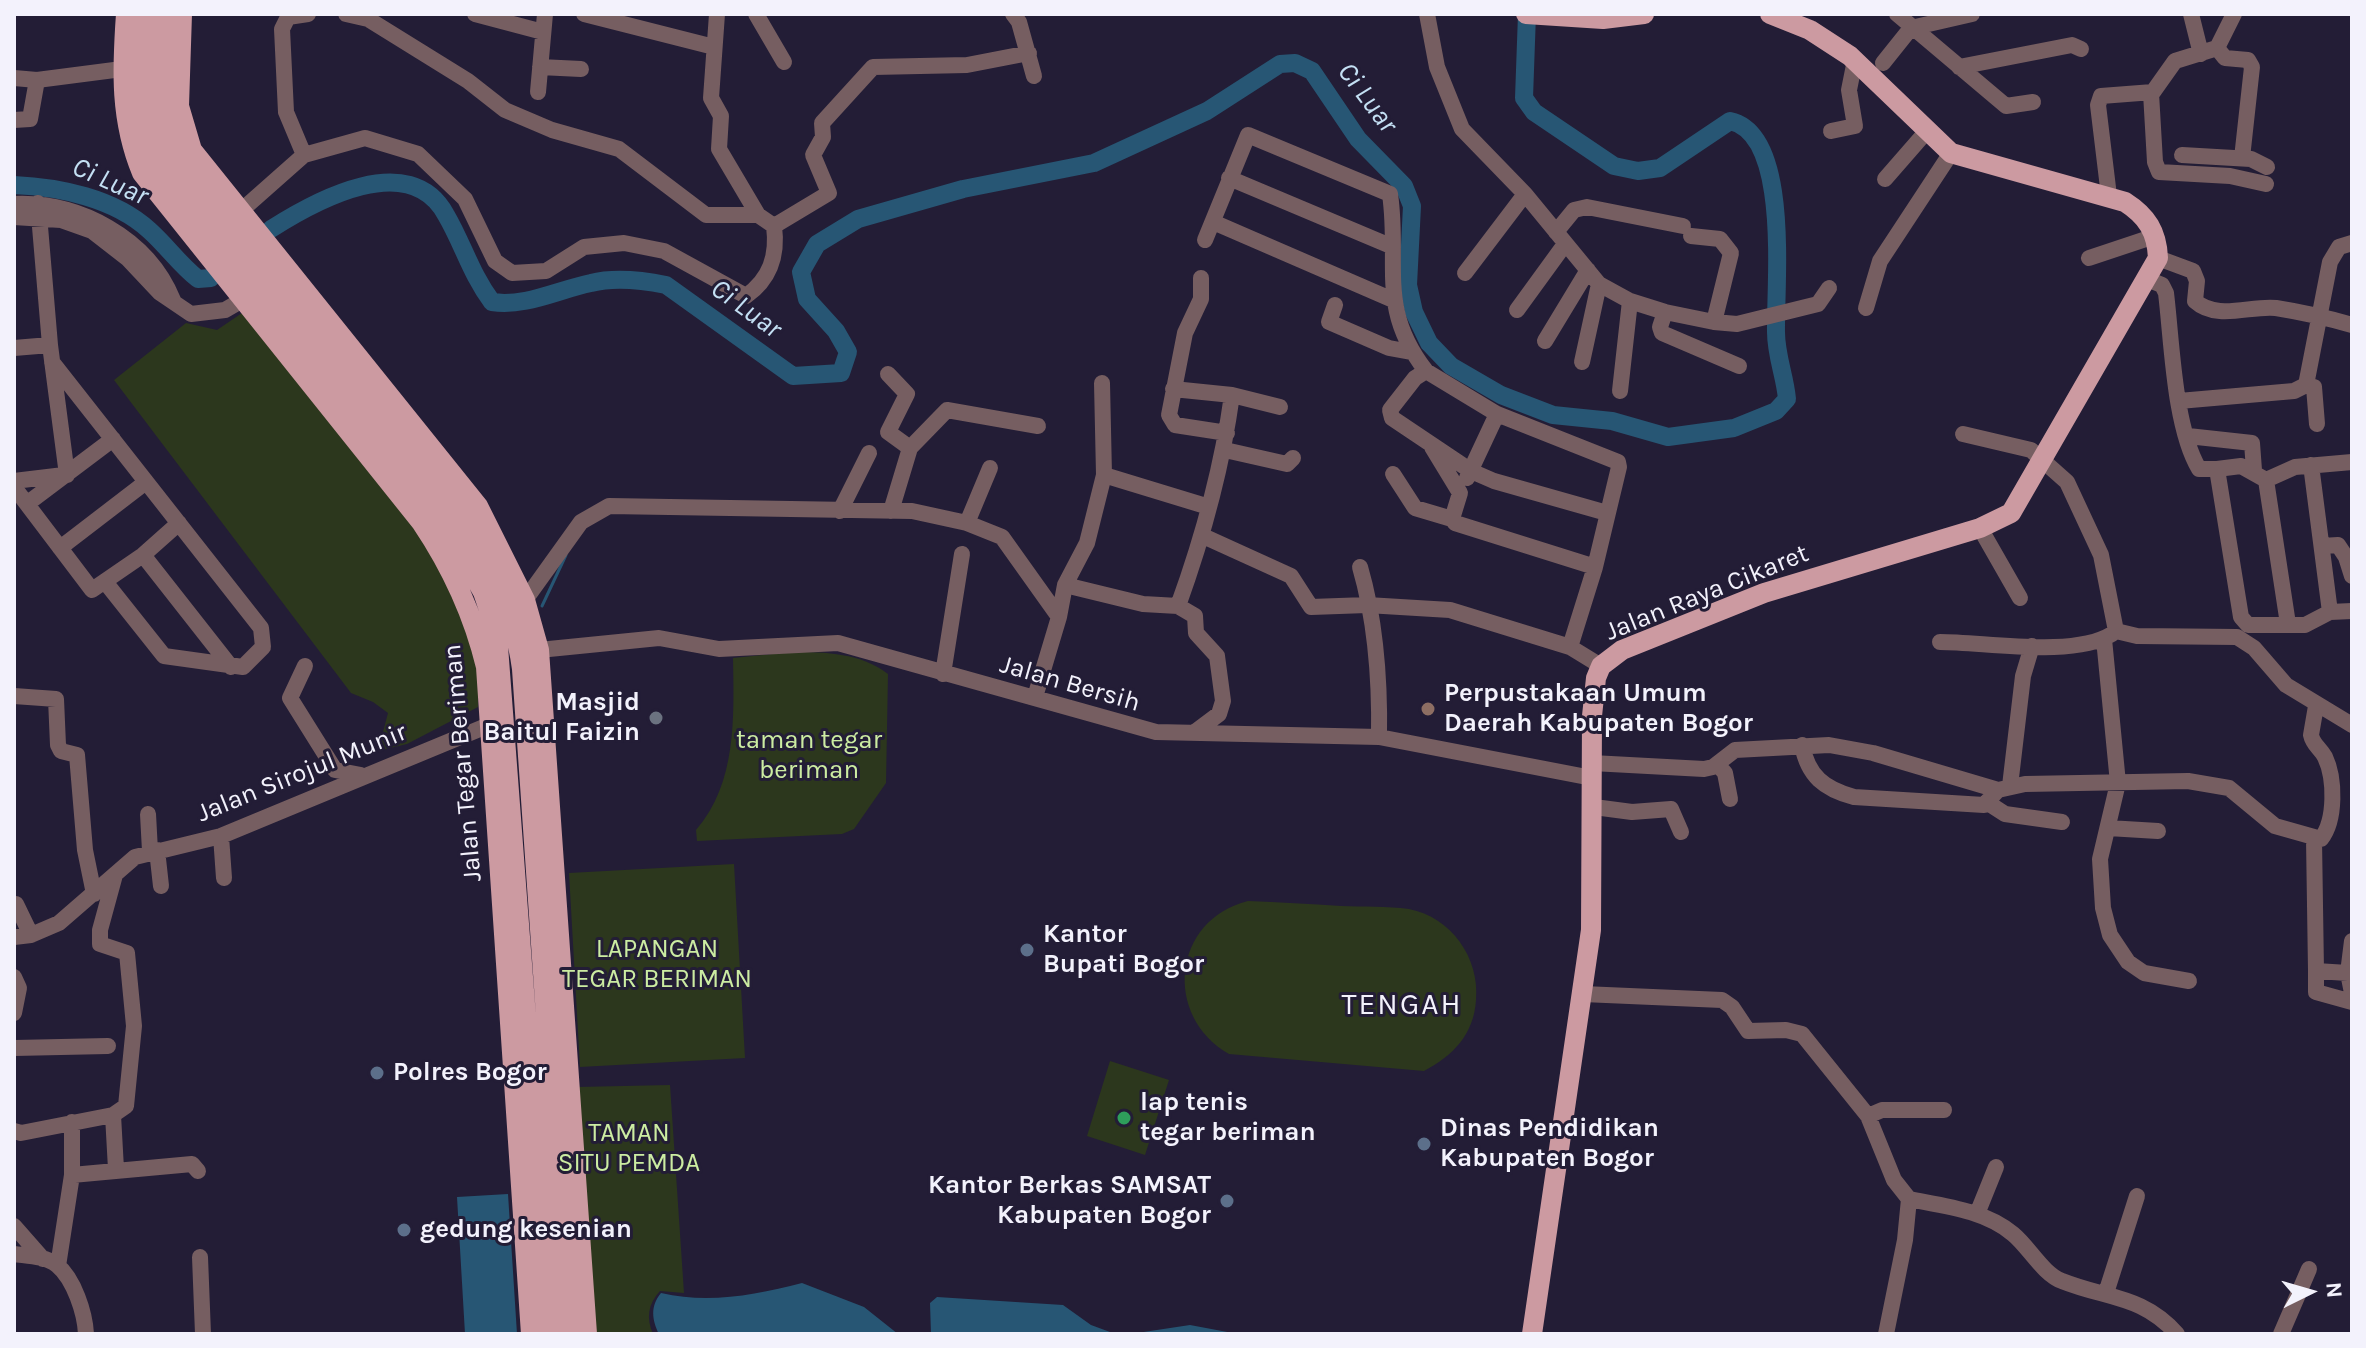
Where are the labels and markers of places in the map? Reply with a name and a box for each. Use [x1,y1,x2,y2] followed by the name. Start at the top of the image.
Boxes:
[1444,678,1753,740] place label: Perpustakaan Umum Daerah Kabupaten Bogor
[483,687,640,748] place label: Masjid Baitul Faizin
[1419,700,1437,718] marker: Perpustakaan Umum Daerah Kabupaten Bogor
[647,709,665,727] marker: Masjid Baitul Faizin
[1043,919,1204,980] place label: Kantor Bupati Bogor
[1018,941,1036,959] marker: Kantor Bupati Bogor
[393,1057,547,1089] place label: Polres Bogor
[368,1064,386,1082] marker: Polres Bogor
[1140,1087,1316,1148] place label: lap tenis tegar beriman
[1115,1109,1133,1127] marker: lap tenis tegar beriman
[1440,1113,1659,1174] place label: Dinas Pendidikan Kabupaten Bogor
[1415,1135,1433,1153] marker: Dinas Pendidikan Kabupaten Bogor
[928,1170,1211,1232] place label: Kantor Berkas SAMSAT Kabupaten Bogor
[1218,1192,1236,1210] marker: Kantor Berkas SAMSAT Kabupaten Bogor
[420,1214,632,1246] place label: gedung kesenian
[395,1221,413,1239] marker: gedung kesenian

